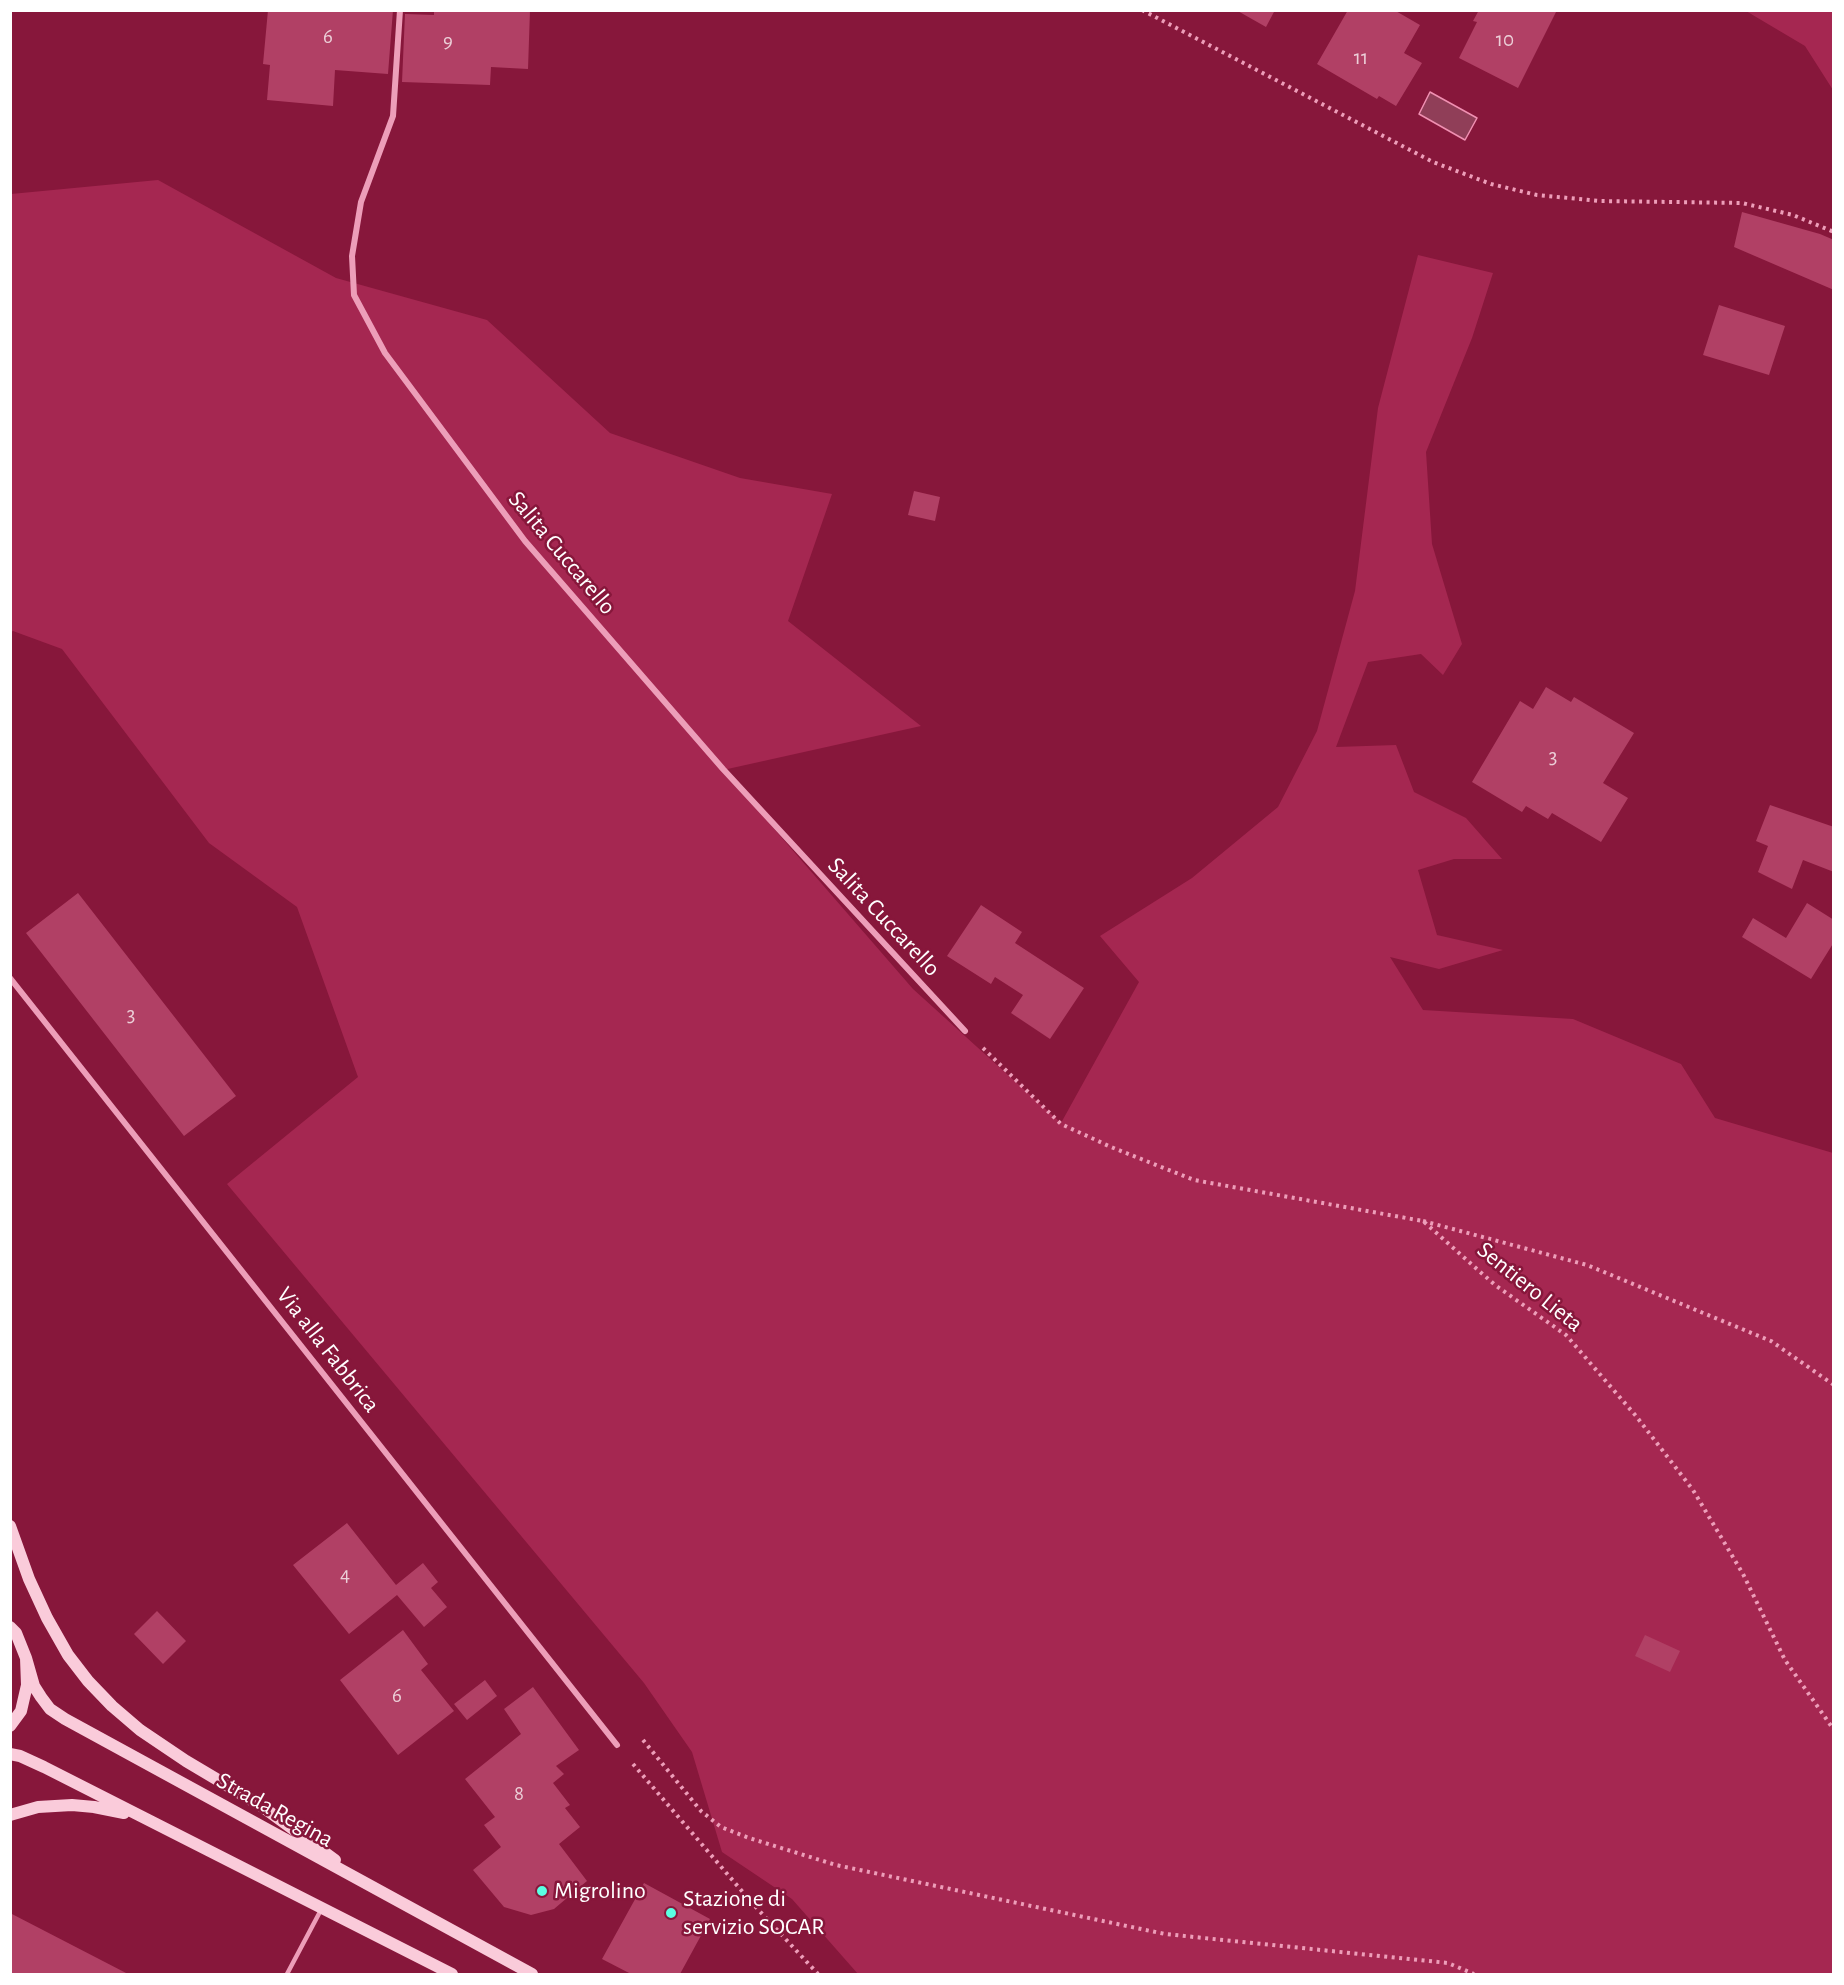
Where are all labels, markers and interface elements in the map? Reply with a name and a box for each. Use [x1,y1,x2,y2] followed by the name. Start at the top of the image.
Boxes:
[323,24,333,50] house number: 6
[1496,27,1514,53] house number: 10
[443,28,453,54] house number: 9
[1354,45,1368,71] house number: 11
[502,485,622,621] street label: Salita Cuccarello
[1549,744,1557,770] house number: 3
[822,851,946,983] street label: Salita Cuccarello
[127,1002,135,1028] house number: 3
[1471,1236,1589,1338] street label: Sentiero Lieta
[270,1282,386,1418] street label: Via alla Fabbrica
[340,1562,350,1588] house number: 4
[392,1683,402,1709] house number: 6
[211,1766,339,1854] street label: Strada Regina
[514,1781,524,1807] house number: 8
[554,1877,646,1905] place label: Migrolino
[535,1884,549,1898] marker: Migrolino
[683,1885,825,1941] place label: Stazione di servizio SOCAR
[664,1906,678,1920] marker: Stazione di servizio SOCAR

